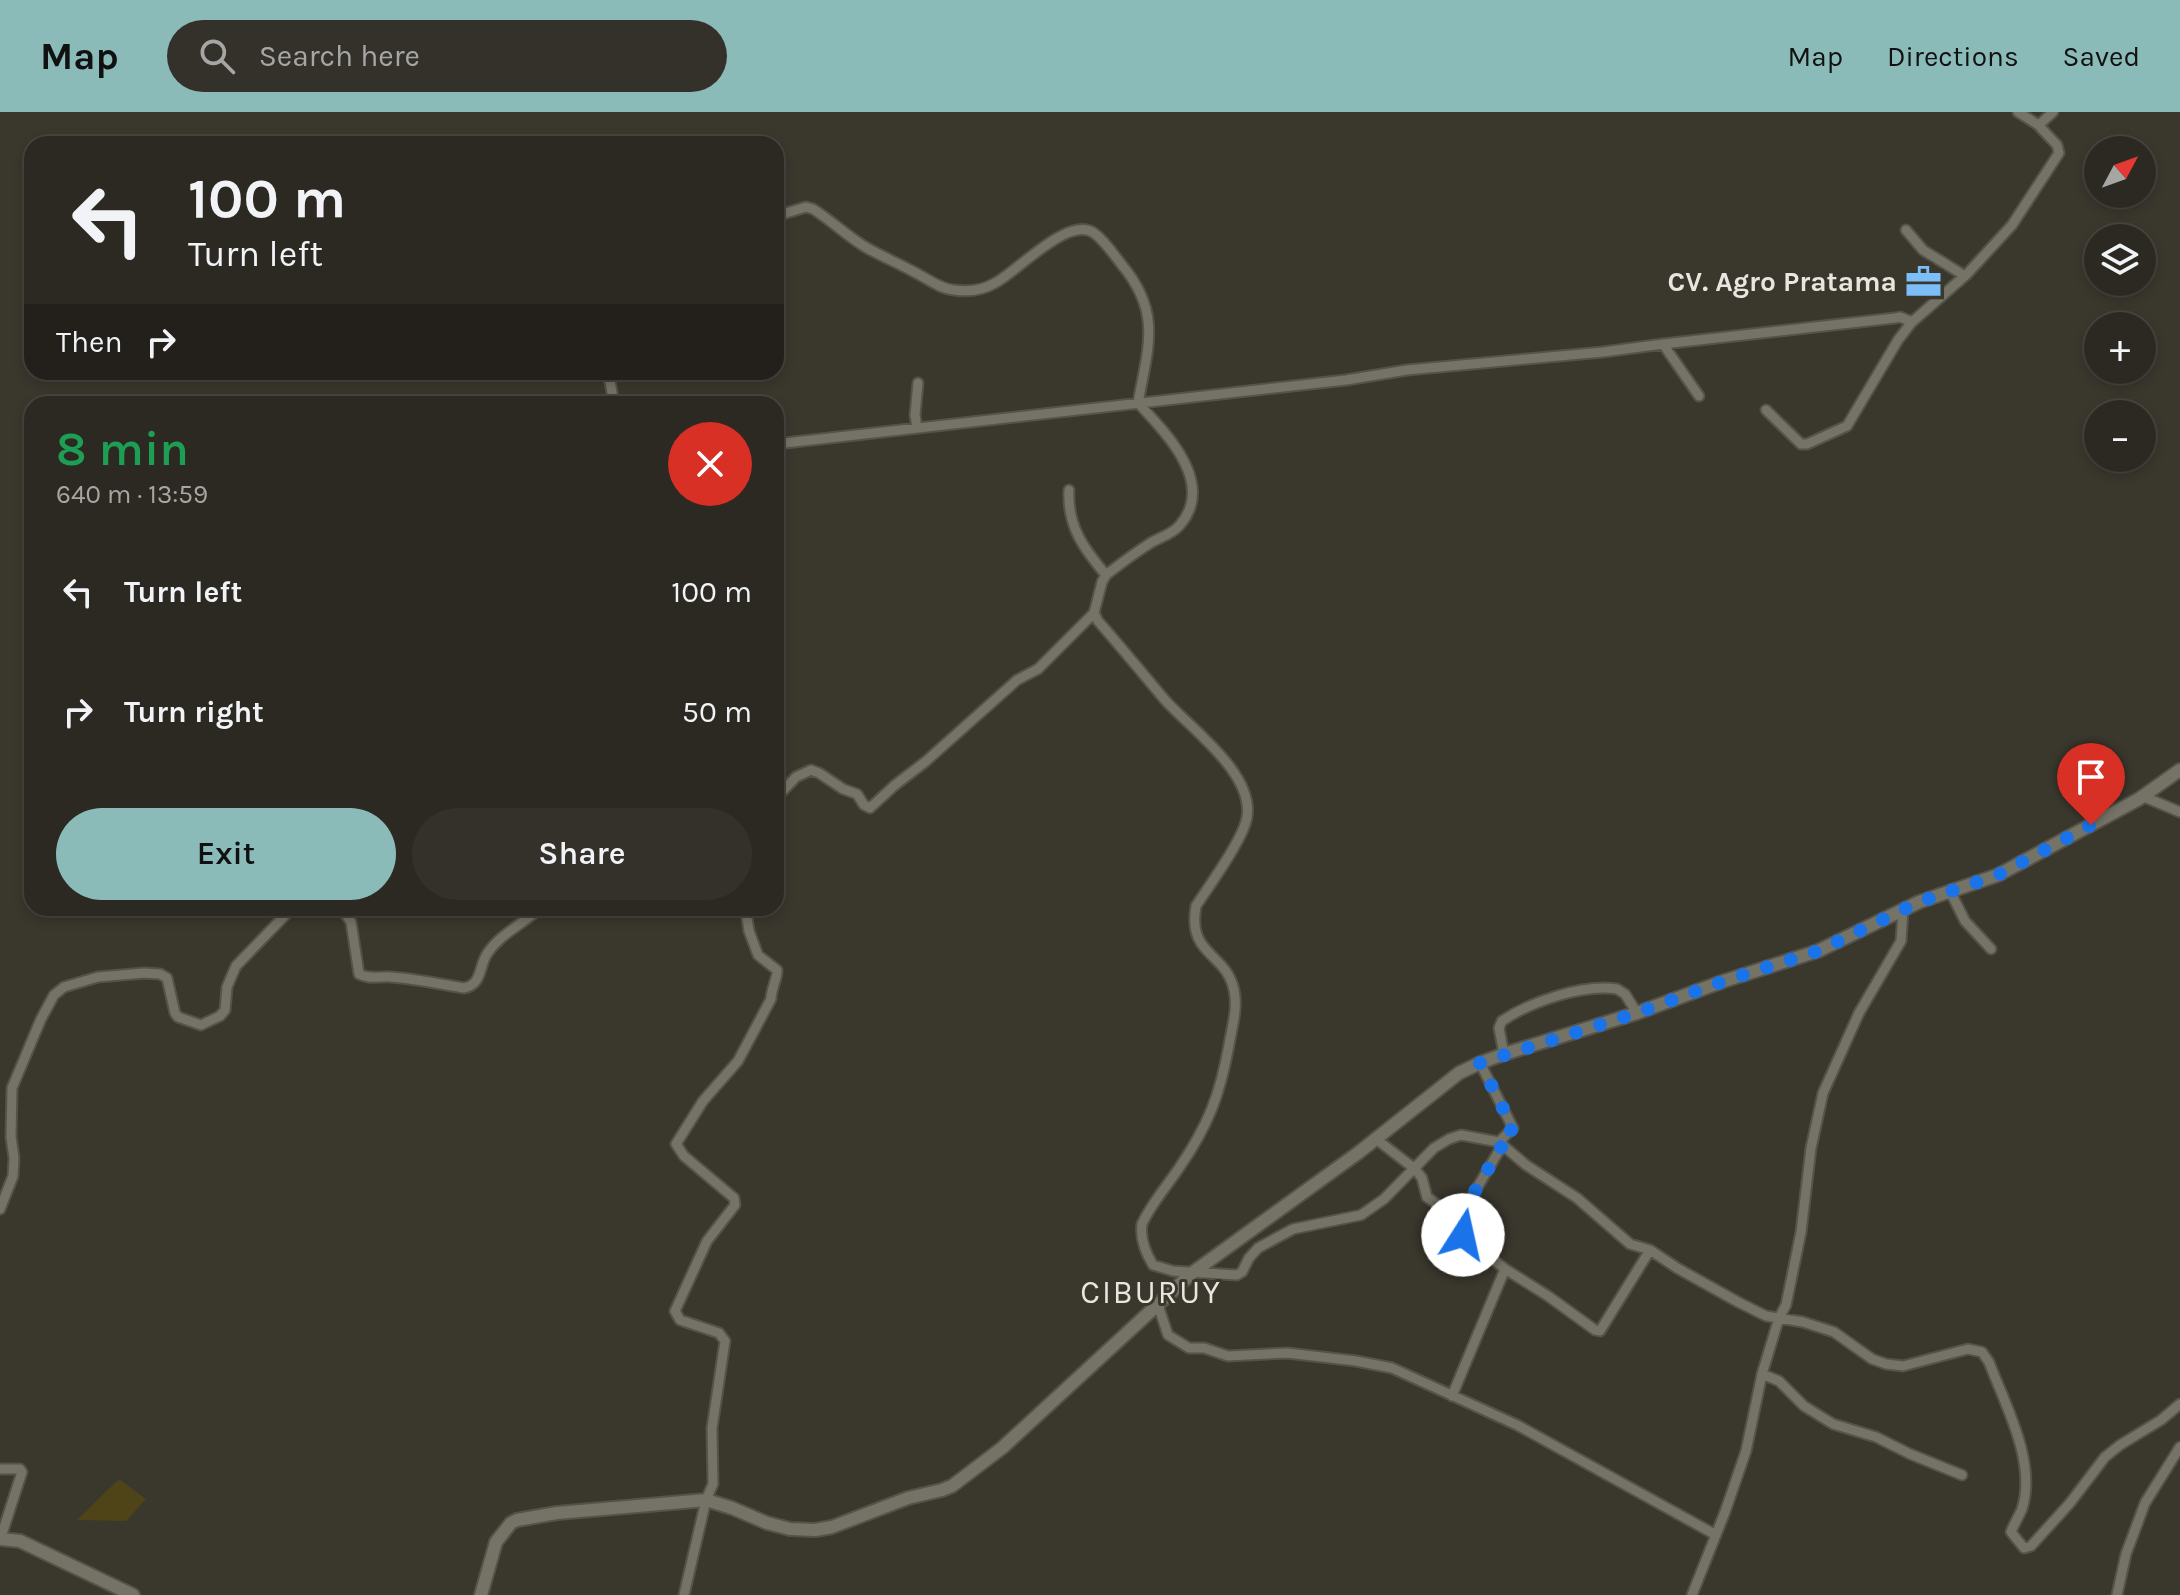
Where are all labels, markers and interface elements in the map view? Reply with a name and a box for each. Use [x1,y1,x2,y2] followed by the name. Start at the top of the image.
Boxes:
[167,20,727,92] search box
[40,34,119,79] text: Map
[195,34,239,78] icon: search
[259,38,420,74] text: Search here
[1788,40,1843,73] text: Map
[1887,40,2019,73] text: Directions
[2063,40,2140,73] text: Saved
[2084,136,2156,208] north arrow
[2084,136,2156,472] map controls
[188,166,346,231] text: 100 m
[56,168,160,272] icon: left
[2084,224,2156,296] button: layers
[188,233,323,275] text: Turn left
[1904,262,1942,300] office icon: CV. Agro Pratama
[1668,265,1897,298] place label: CV. Agro Pratama
[2084,312,2156,384] button: +
[139,320,183,364] icon: right
[56,324,123,360] text: Then
[2084,400,2156,472] button: −
[56,421,189,477] text: 8 min
[668,422,752,506] button: close
[56,479,208,510] text: 640 m · 13:59
[56,570,100,614] icon: left
[124,574,242,610] text: Turn left
[671,574,752,610] text: 100 m
[56,690,100,734] icon: right
[124,694,264,730] text: Turn right
[682,694,752,730] text: 50 m
[2057,743,2125,825] pin
[2069,755,2113,799] icon: arrive
[56,808,396,900] button: Exit
[412,808,752,900] button: Share
[1421,1193,1505,1277] position arrow
[1080,1274,1222,1311] district label: CIBURUY

